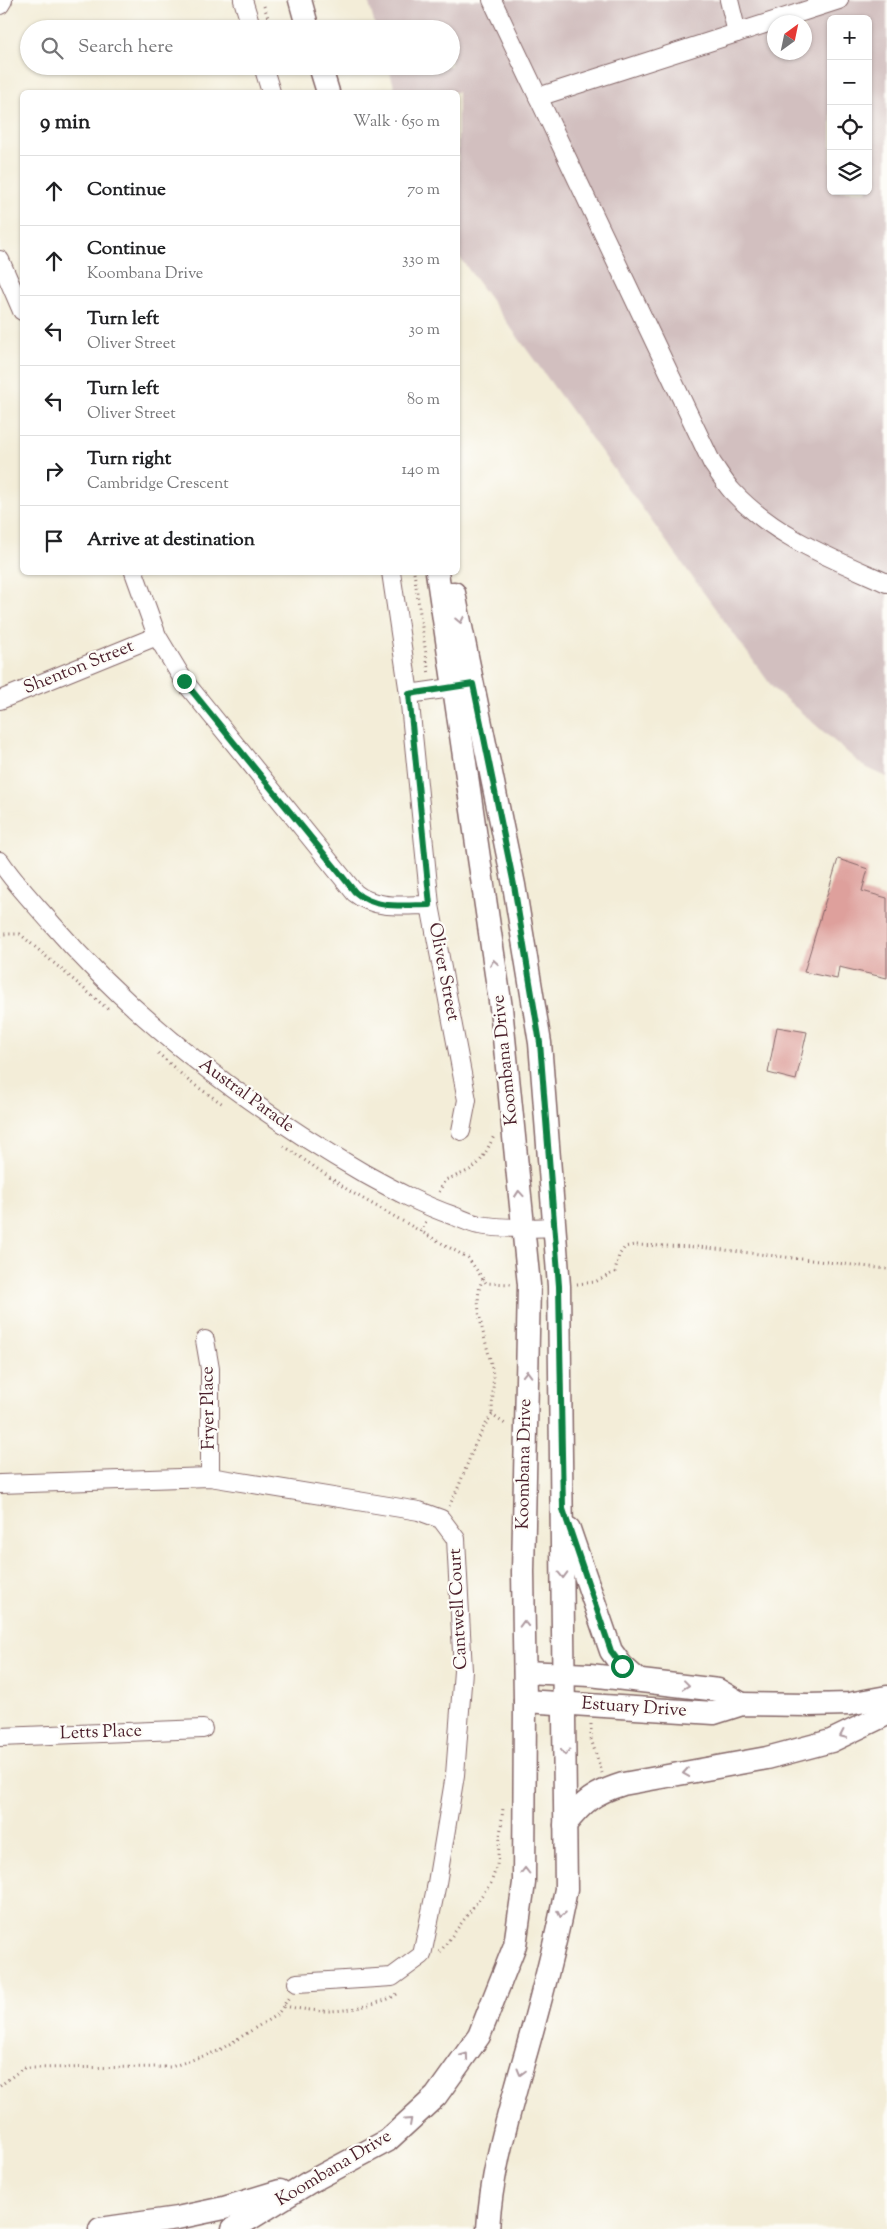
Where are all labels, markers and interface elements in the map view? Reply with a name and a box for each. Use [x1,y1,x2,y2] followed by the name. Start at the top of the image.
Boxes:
[767,15,812,60] north arrow
[827,15,872,195] map controls
[827,15,872,60] button: +
[20,20,460,75] search box
[38,34,66,62] icon: search
[78,34,173,61] text: Search here
[827,60,872,105] button: −
[827,105,872,150] button: locate
[40,108,90,138] text: 9 min
[353,111,440,134] text: Walk · 650 m
[827,150,872,195] button: layers
[40,177,68,205] icon: ahead
[87,177,166,204] text: Continue
[407,179,440,202] text: 70 m
[87,236,166,263] text: Continue
[40,247,68,275] icon: ahead
[402,249,440,272] text: 330 m
[87,263,203,286] text: Koombana Drive
[87,306,159,333] text: Turn left
[40,317,68,345] icon: left
[409,319,440,342] text: 30 m
[87,333,176,356] text: Oliver Street
[87,376,159,403] text: Turn left
[40,387,68,415] icon: left
[407,389,440,412] text: 80 m
[87,403,176,426] text: Oliver Street
[87,446,171,473] text: Turn right
[40,457,68,485] icon: right
[402,459,440,482] text: 140 m
[87,473,229,496] text: Cambridge Crescent
[40,527,68,555] icon: arrive
[87,527,255,554] text: Arrive at destination
[454,616,465,624] one-way arrow
[20,634,138,702] street label: Shenton Street
[173,670,196,693] route end
[421,921,465,1023] street label: Oliver Street
[489,959,500,967] one-way arrow
[486,994,526,1126] street label: Koombana Drive
[193,1052,299,1140] street label: Austral Parade
[514,1190,525,1198] one-way arrow
[195,1366,223,1450] street label: Fryer Place
[522,1369,532,1377] one-way arrow
[511,1398,539,1530] street label: Koombana Drive
[443,1548,475,1670] street label: Cantwell Court
[558,1572,569,1580] one-way arrow
[519,1619,529,1627] one-way arrow
[611,1655,634,1678] route start
[681,1680,690,1690] one-way arrow
[581,1691,687,1725] street label: Estuary Drive
[60,1719,142,1747] street label: Letts Place
[839,1729,848,1740] one-way arrow
[560,1748,570,1756] one-way arrow
[681,1768,690,1778] one-way arrow
[519,1866,530,1874] one-way arrow
[557,1910,567,1919] one-way arrow
[459,2052,468,2062] one-way arrow
[516,2067,527,2076] one-way arrow
[403,2118,412,2127] one-way arrow
[271,2124,397,2214] street label: Koombana Drive

